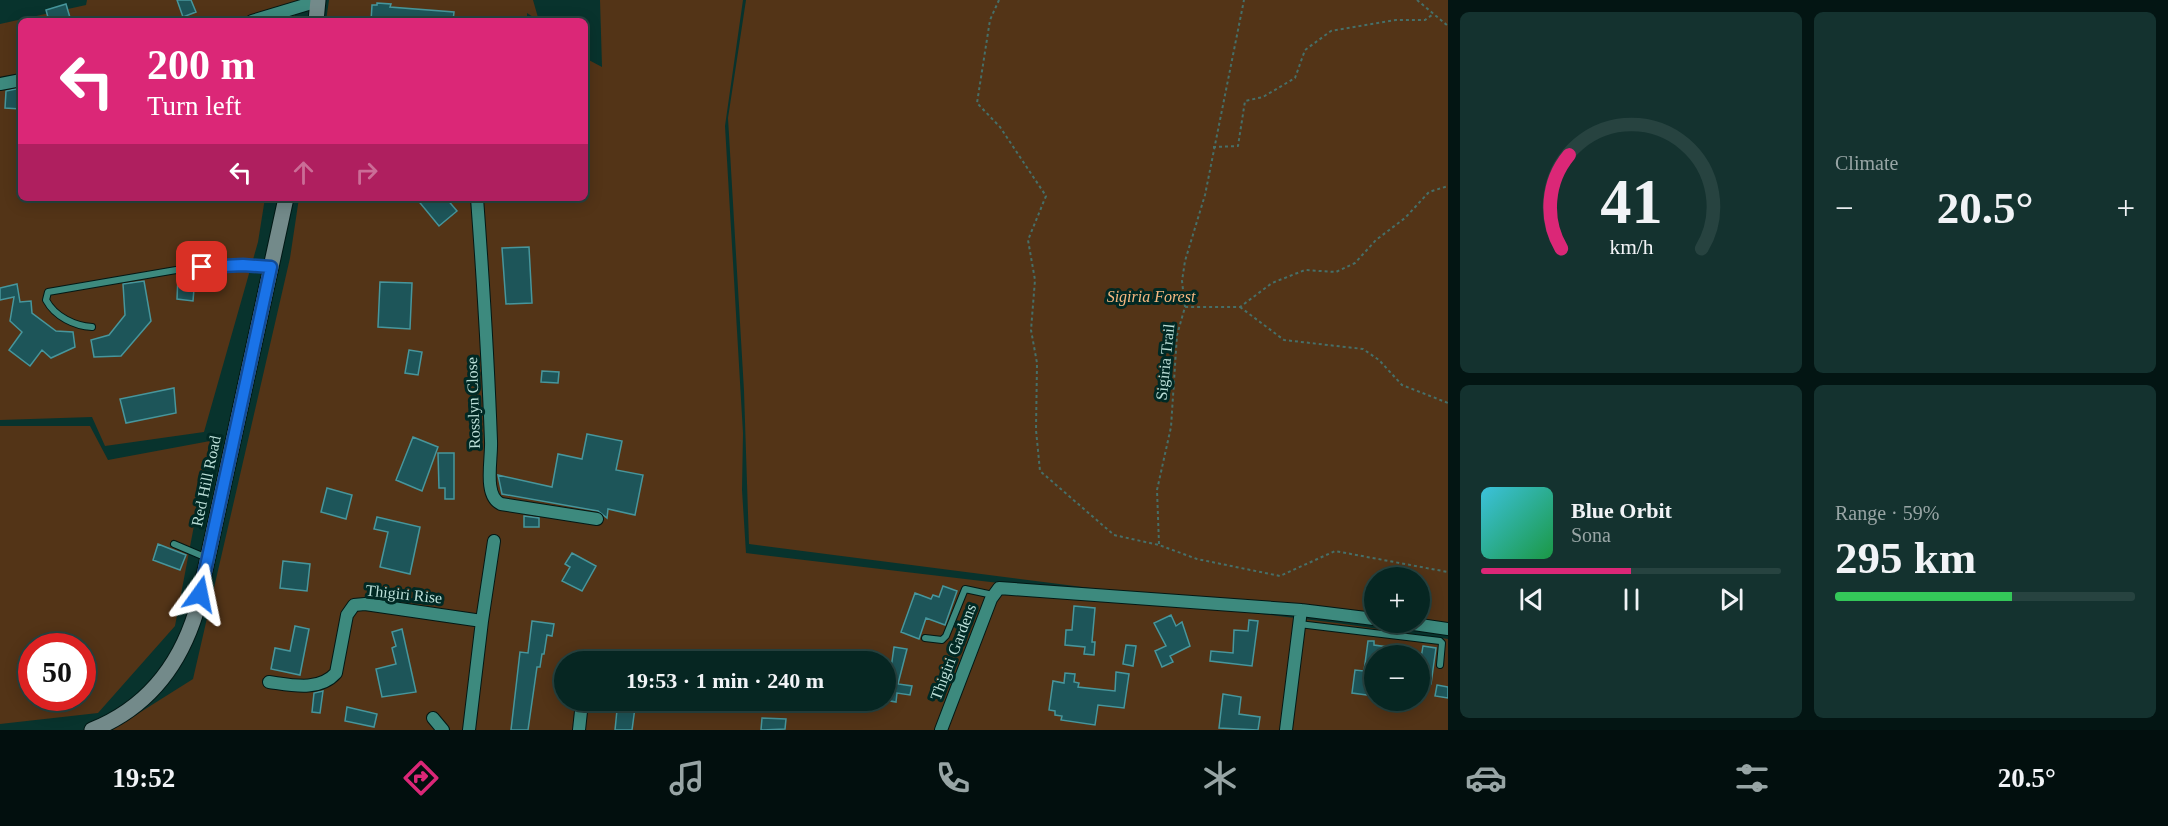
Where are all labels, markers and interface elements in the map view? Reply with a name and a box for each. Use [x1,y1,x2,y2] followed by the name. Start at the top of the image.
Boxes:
[48,42,126,120] icon: left
[147,42,256,88] text: 200 m
[147,91,241,121] text: Turn left
[1835,152,1898,174] text: Climate
[224,156,257,189] icon: left
[287,156,320,189] icon: ahead
[350,156,383,189] icon: right
[1600,167,1662,236] text: 41
[1937,183,2033,233] text: 20.5°
[1835,190,1854,226] text: −
[2116,190,2135,226] text: +
[1609,236,1653,260] text: km/h
[176,241,227,292] pin
[185,250,218,283] icon: arrive
[1107,288,1196,306] park label: Sigiria Forest
[1153,322,1179,401] street label: Sigiria Trail
[463,357,484,449] street label: Rosslyn Close
[188,434,224,528] street label: Red Hill Road
[1571,498,1672,523] text: Blue Orbit
[1835,502,1939,524] text: Range · 59%
[1571,524,1611,546] text: Sona
[1835,533,1976,583] text: 295 km
[168,562,232,626] position arrow
[1364,567,1430,711] map controls
[1364,567,1430,633] button: +
[365,582,443,607] street label: Thigiri Rise
[1515,583,1548,616] icon: previous
[1615,583,1648,616] icon: pause
[1715,583,1748,616] icon: next
[927,601,980,703] street label: Thigiri Gardens
[18,633,96,711] speed limit sign: 50
[1364,645,1430,711] button: −
[626,668,824,693] text: 19:53 · 1 min · 240 m
[400,757,442,799] icon: directions
[666,757,708,799] icon: music
[932,757,974,799] icon: phone
[1199,757,1241,799] icon: climate
[1465,757,1507,799] icon: car
[1731,757,1773,799] icon: filters
[112,763,175,793] text: 19:52
[1998,763,2056,793] text: 20.5°

